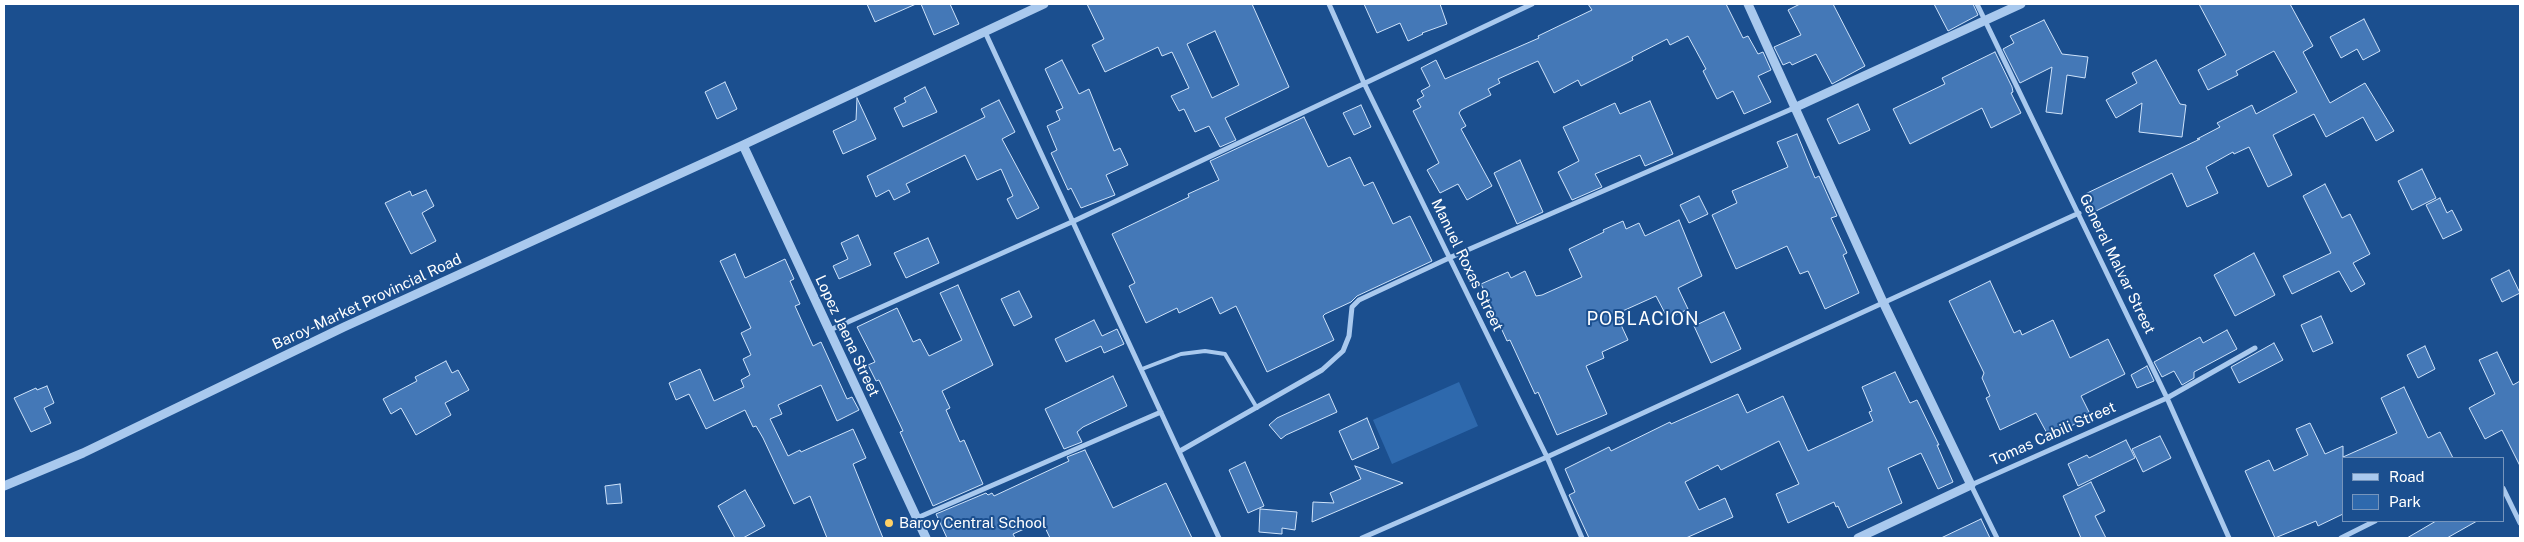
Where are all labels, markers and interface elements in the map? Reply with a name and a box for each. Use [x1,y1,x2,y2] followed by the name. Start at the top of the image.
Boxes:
[2075,191,2159,337] street label: General Malvar Street
[1427,196,1507,334] street label: Manuel Roxas Street
[270,250,464,354] street label: Baroy-Market Provincial Road
[811,272,883,400] street label: Lopez Jaena Street
[1585,308,1701,330] district label: POBLACION
[1987,398,2119,470] street label: Tomas Cabili Street
[2342,457,2504,522] legend
[2389,468,2425,485] text: Road
[2389,493,2421,510] text: Park
[899,514,1046,532] place label: Baroy Central School
[883,517,895,529] marker: Baroy Central School

